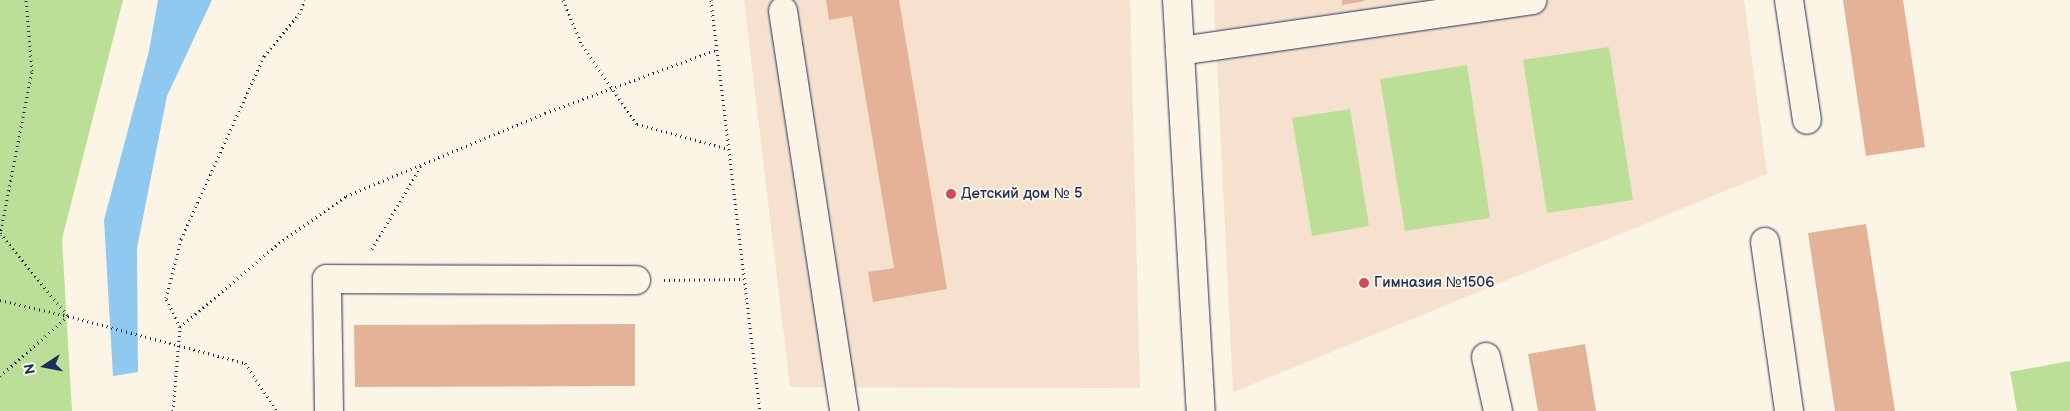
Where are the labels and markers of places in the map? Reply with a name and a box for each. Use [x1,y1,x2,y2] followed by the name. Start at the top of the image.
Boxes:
[961,185,1083,203] place label: Детский дом № 5
[945,188,957,200] marker: Детский дом № 5
[1374,274,1494,292] place label: Гимназия №1506
[1358,277,1370,289] marker: Гимназия №1506

